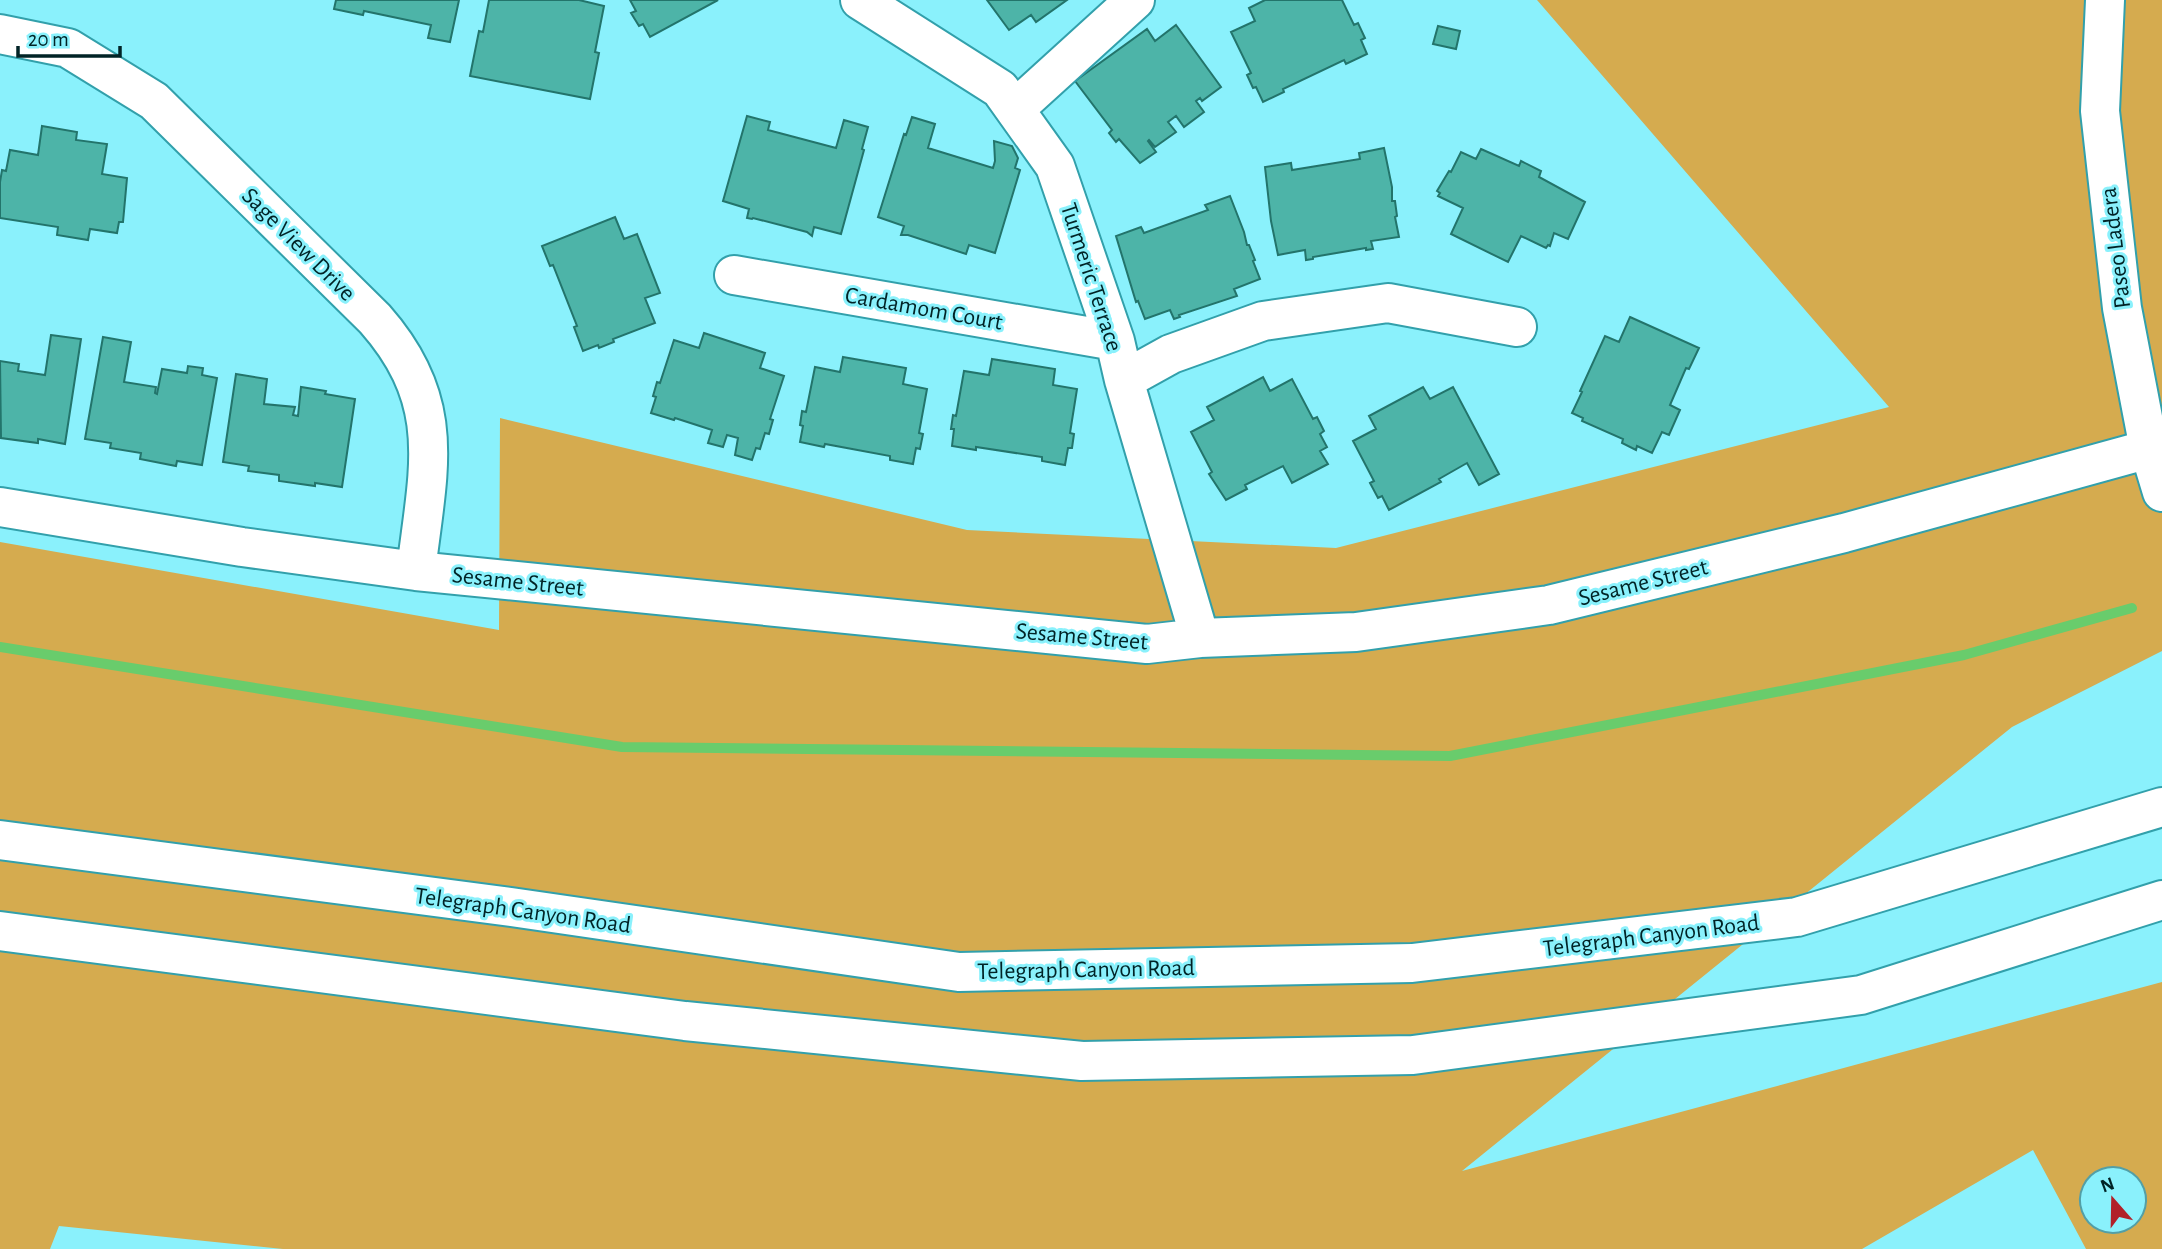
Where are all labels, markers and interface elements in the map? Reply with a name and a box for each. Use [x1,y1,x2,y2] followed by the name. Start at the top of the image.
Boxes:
[18,14,119,58] scale bar
[28,29,69,50] text: 20 m
[237,183,360,306] street label: Sage View Drive
[2097,186,2135,310] street label: Paseo Ladera
[1056,200,1126,355] street label: Turmeric Terrace
[843,283,1005,335] street label: Cardamom Court
[1576,555,1711,611] street label: Sesame Street
[451,563,585,601] street label: Sesame Street
[1015,619,1149,655] street label: Sesame Street
[413,884,632,938] street label: Telegraph Canyon Road
[1542,911,1761,961] street label: Telegraph Canyon Road
[977,956,1195,984] street label: Telegraph Canyon Road
[2078,1165,2148,1235] north arrow
[2098,1174,2117,1197] text: N

